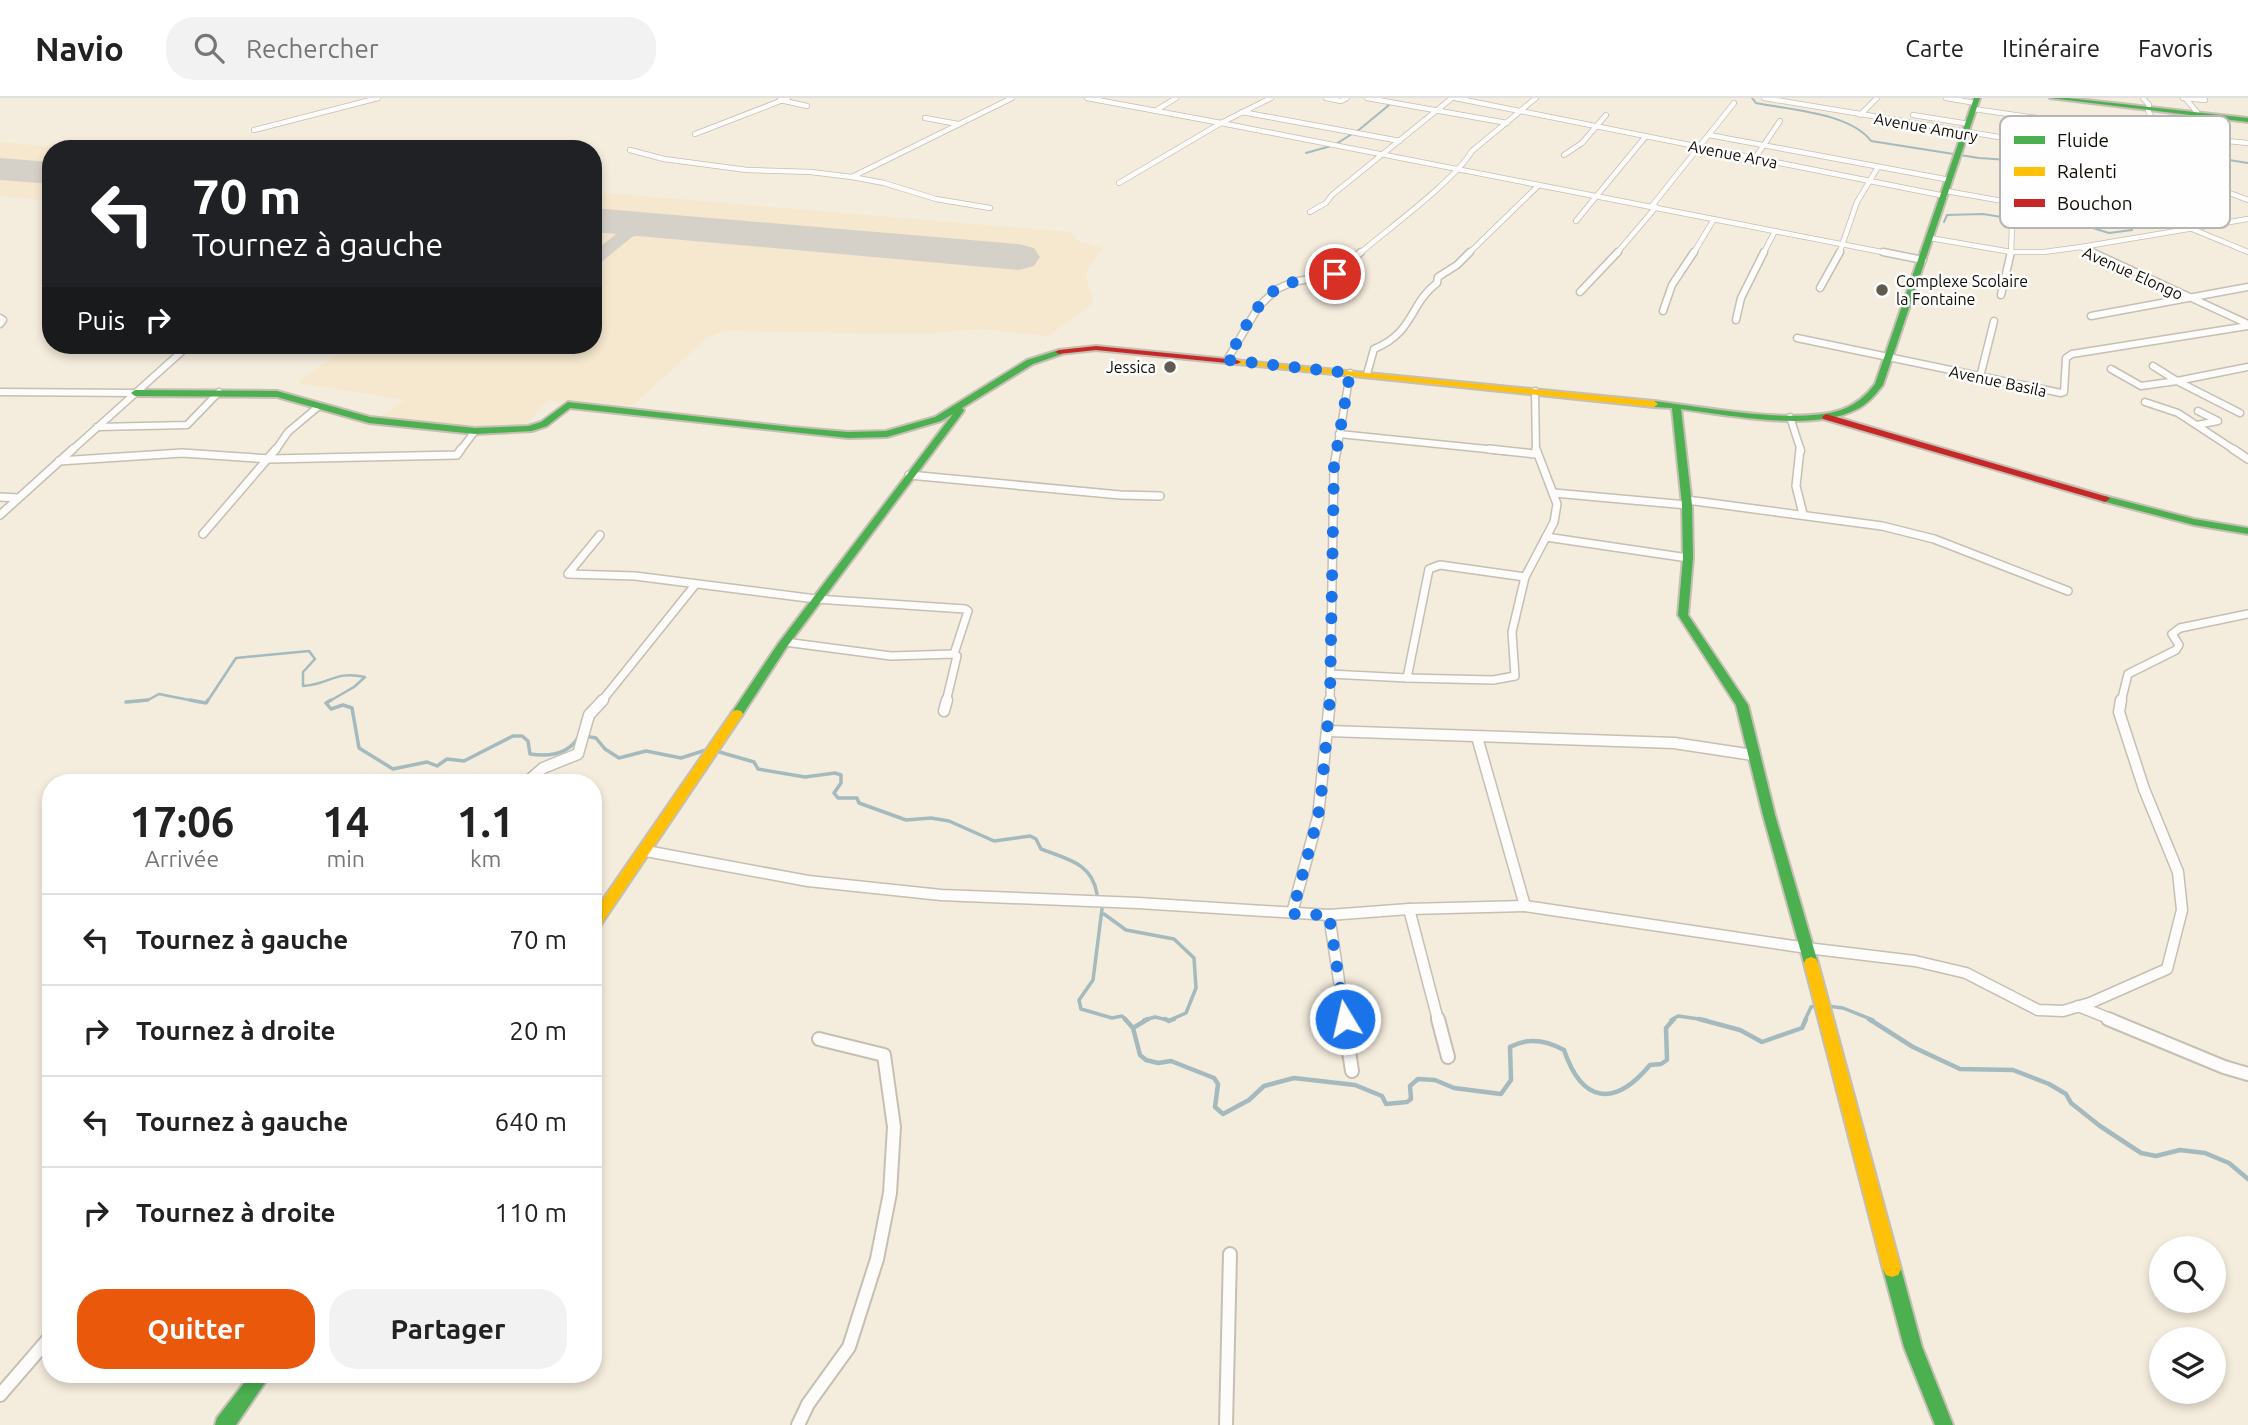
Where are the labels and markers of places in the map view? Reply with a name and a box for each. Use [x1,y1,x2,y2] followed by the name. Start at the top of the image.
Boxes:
[1305,244,1365,304] pin
[1896,272,2028,308] place label: Complexe Scolaire la Fontaine
[1874,282,1890,298] marker: Complexe Scolaire la Fontaine
[1106,358,1156,376] place label: Jessica
[1162,359,1178,375] marker: Jessica

